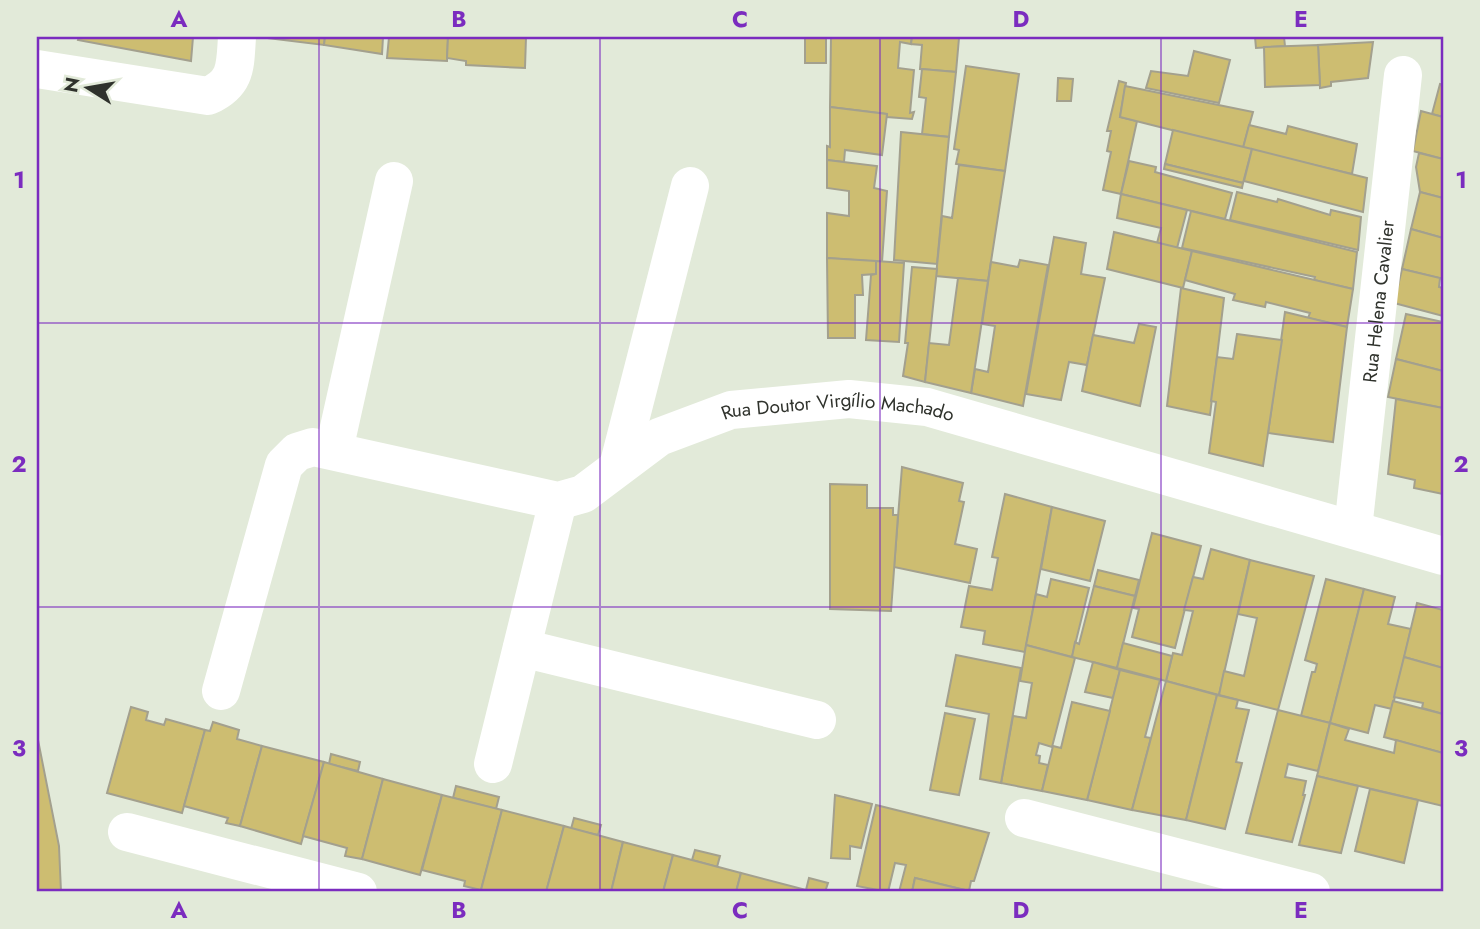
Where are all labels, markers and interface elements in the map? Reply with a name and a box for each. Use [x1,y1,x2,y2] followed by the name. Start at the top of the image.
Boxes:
[170,2,188,36] text: A
[451,2,467,36] text: B
[732,2,748,36] text: C
[1013,2,1030,36] text: D
[1294,2,1308,36] text: E
[52,52,122,122] north arrow
[57,75,86,95] text: N
[13,163,25,197] text: 1
[1455,163,1467,197] text: 1
[1356,218,1400,384] street label: Rua Helena Cavalier
[717,385,958,428] street label: Rua Doutor Virgílio Machado
[11,447,27,481] text: 2
[1453,447,1469,481] text: 2
[12,731,26,765] text: 3
[1454,731,1468,765] text: 3
[170,893,188,927] text: A
[451,893,467,927] text: B
[732,893,748,927] text: C
[1013,893,1030,927] text: D
[1294,893,1308,927] text: E

